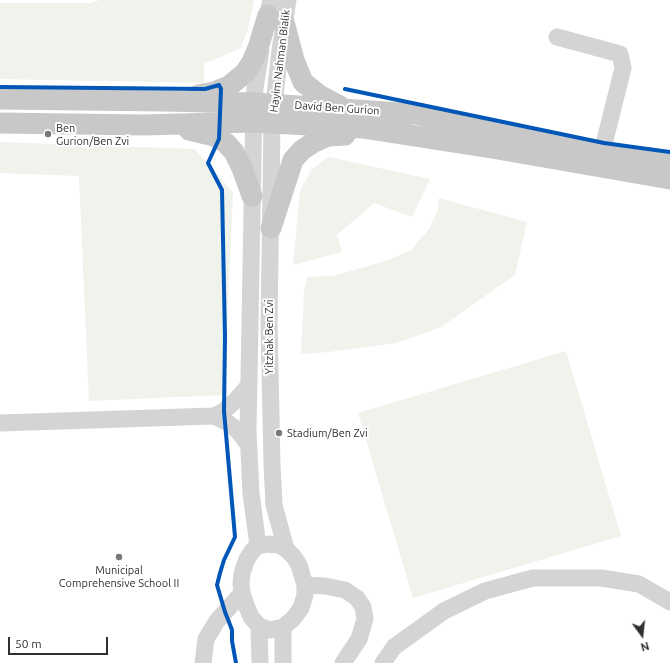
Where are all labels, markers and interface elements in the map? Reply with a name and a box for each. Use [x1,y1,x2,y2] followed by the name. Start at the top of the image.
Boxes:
[267,9,293,113] street label: Hayim Nahman Bialik
[294,98,380,118] street label: David Ben Gurion
[56,121,129,147] place label: Ben Gurion/Ben Zvi
[43,129,53,139] marker: Ben Gurion/Ben Zvi
[262,300,276,374] street label: Yitzhak Ben Zvi
[287,426,368,440] place label: Stadium/Ben Zvi
[274,428,284,438] marker: Stadium/Ben Zvi
[114,552,124,562] marker: Municipal Comprehensive School II
[59,563,179,589] place label: Municipal Comprehensive School II
[622,615,662,655] north arrow
[10,629,110,655] scale bar
[15,637,42,650] text: 50 m
[640,640,651,653] text: N

